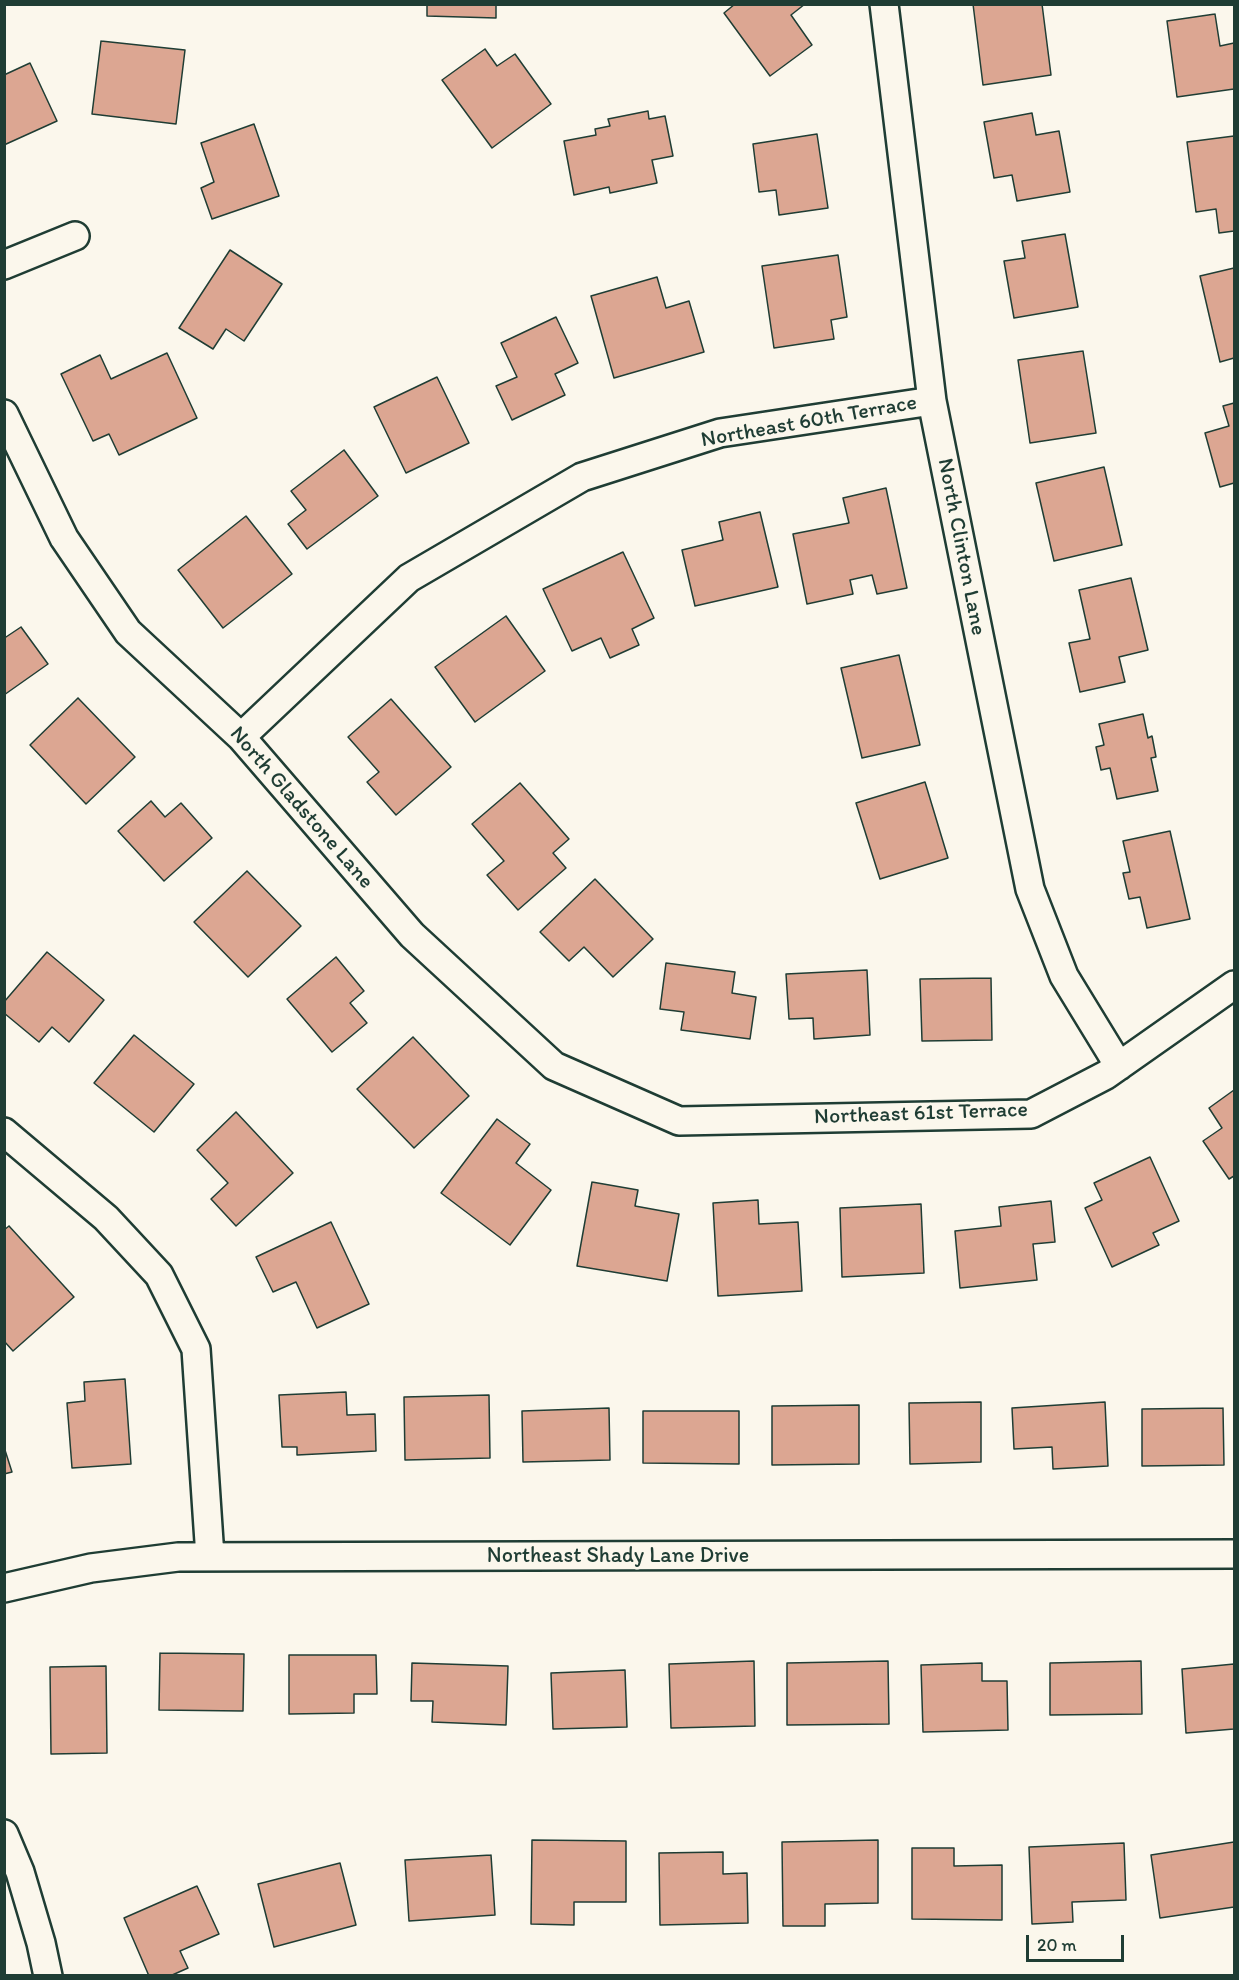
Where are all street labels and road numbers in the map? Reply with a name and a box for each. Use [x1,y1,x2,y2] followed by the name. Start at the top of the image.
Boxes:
[699,390,919,454] street label: Northeast 60th Terrace
[931,456,991,638] street label: North Clinton Lane
[223,721,379,895] street label: North Gladstone Lane
[814,1097,1028,1131] street label: Northeast 61st Terrace
[487,1543,749,1569] street label: Northeast Shady Lane Drive

